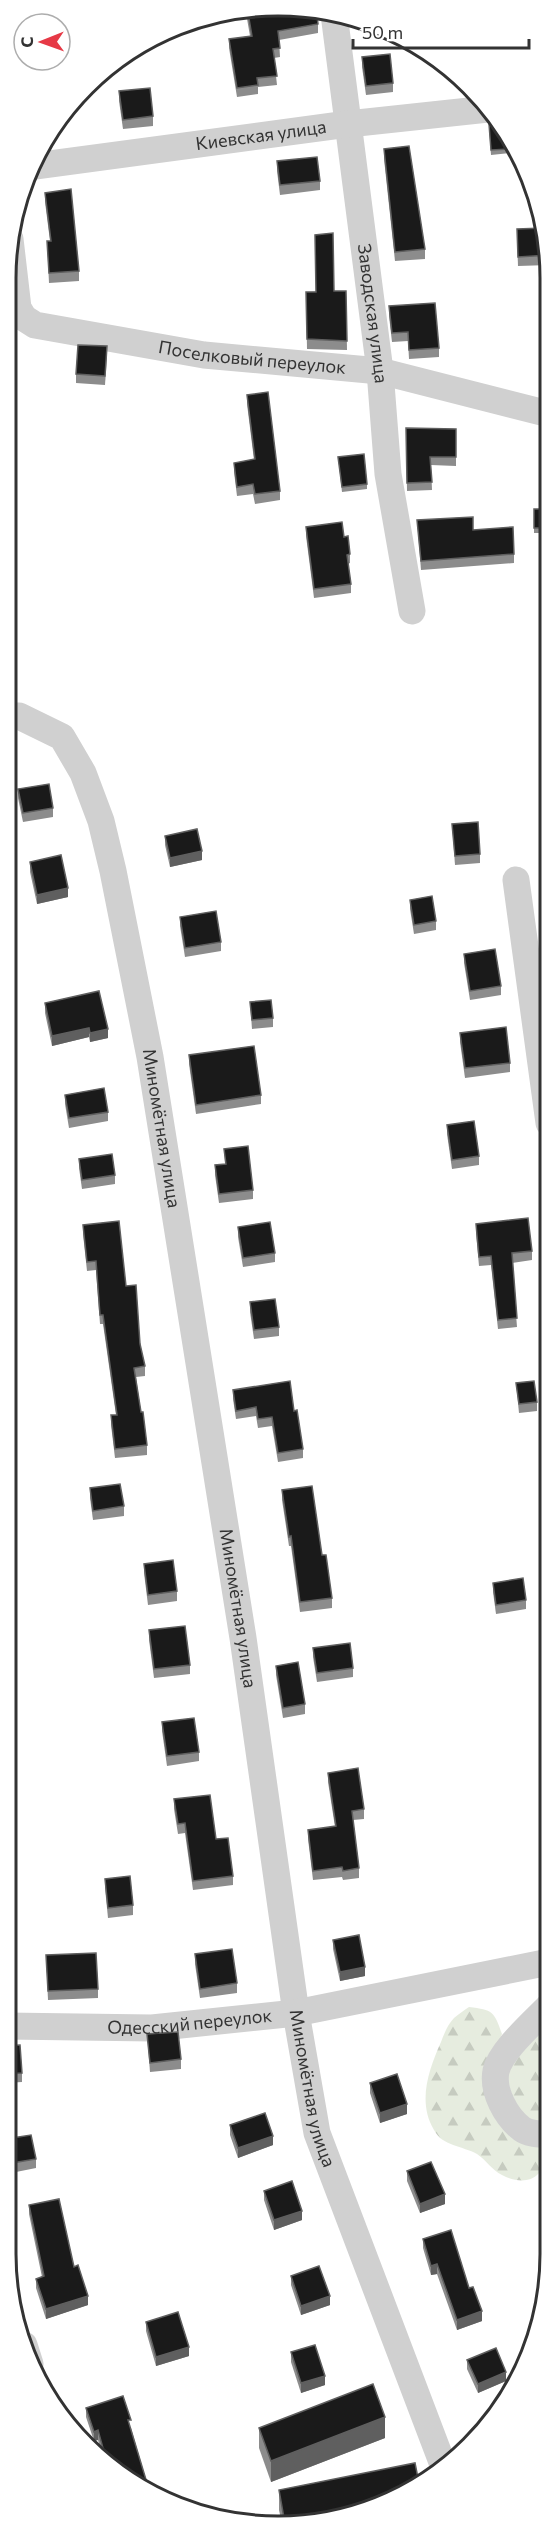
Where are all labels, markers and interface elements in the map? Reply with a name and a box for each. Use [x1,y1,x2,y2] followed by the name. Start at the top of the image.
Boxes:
[12,12,72,72] north arrow
[353,12,528,50] scale bar
[362,21,403,43] text: 50 m
[17,37,36,48] text: С
[194,115,327,154] street label: Киевская улица
[354,242,393,384] street label: Заводская улица
[157,335,347,378] street label: Поселковый переулок
[139,1047,186,1209] street label: Миномётная улица
[216,1527,262,1689] street label: Миномётная улица
[107,2004,273,2038] street label: Одесский переулок
[286,2007,341,2170] street label: Миномётная улица

